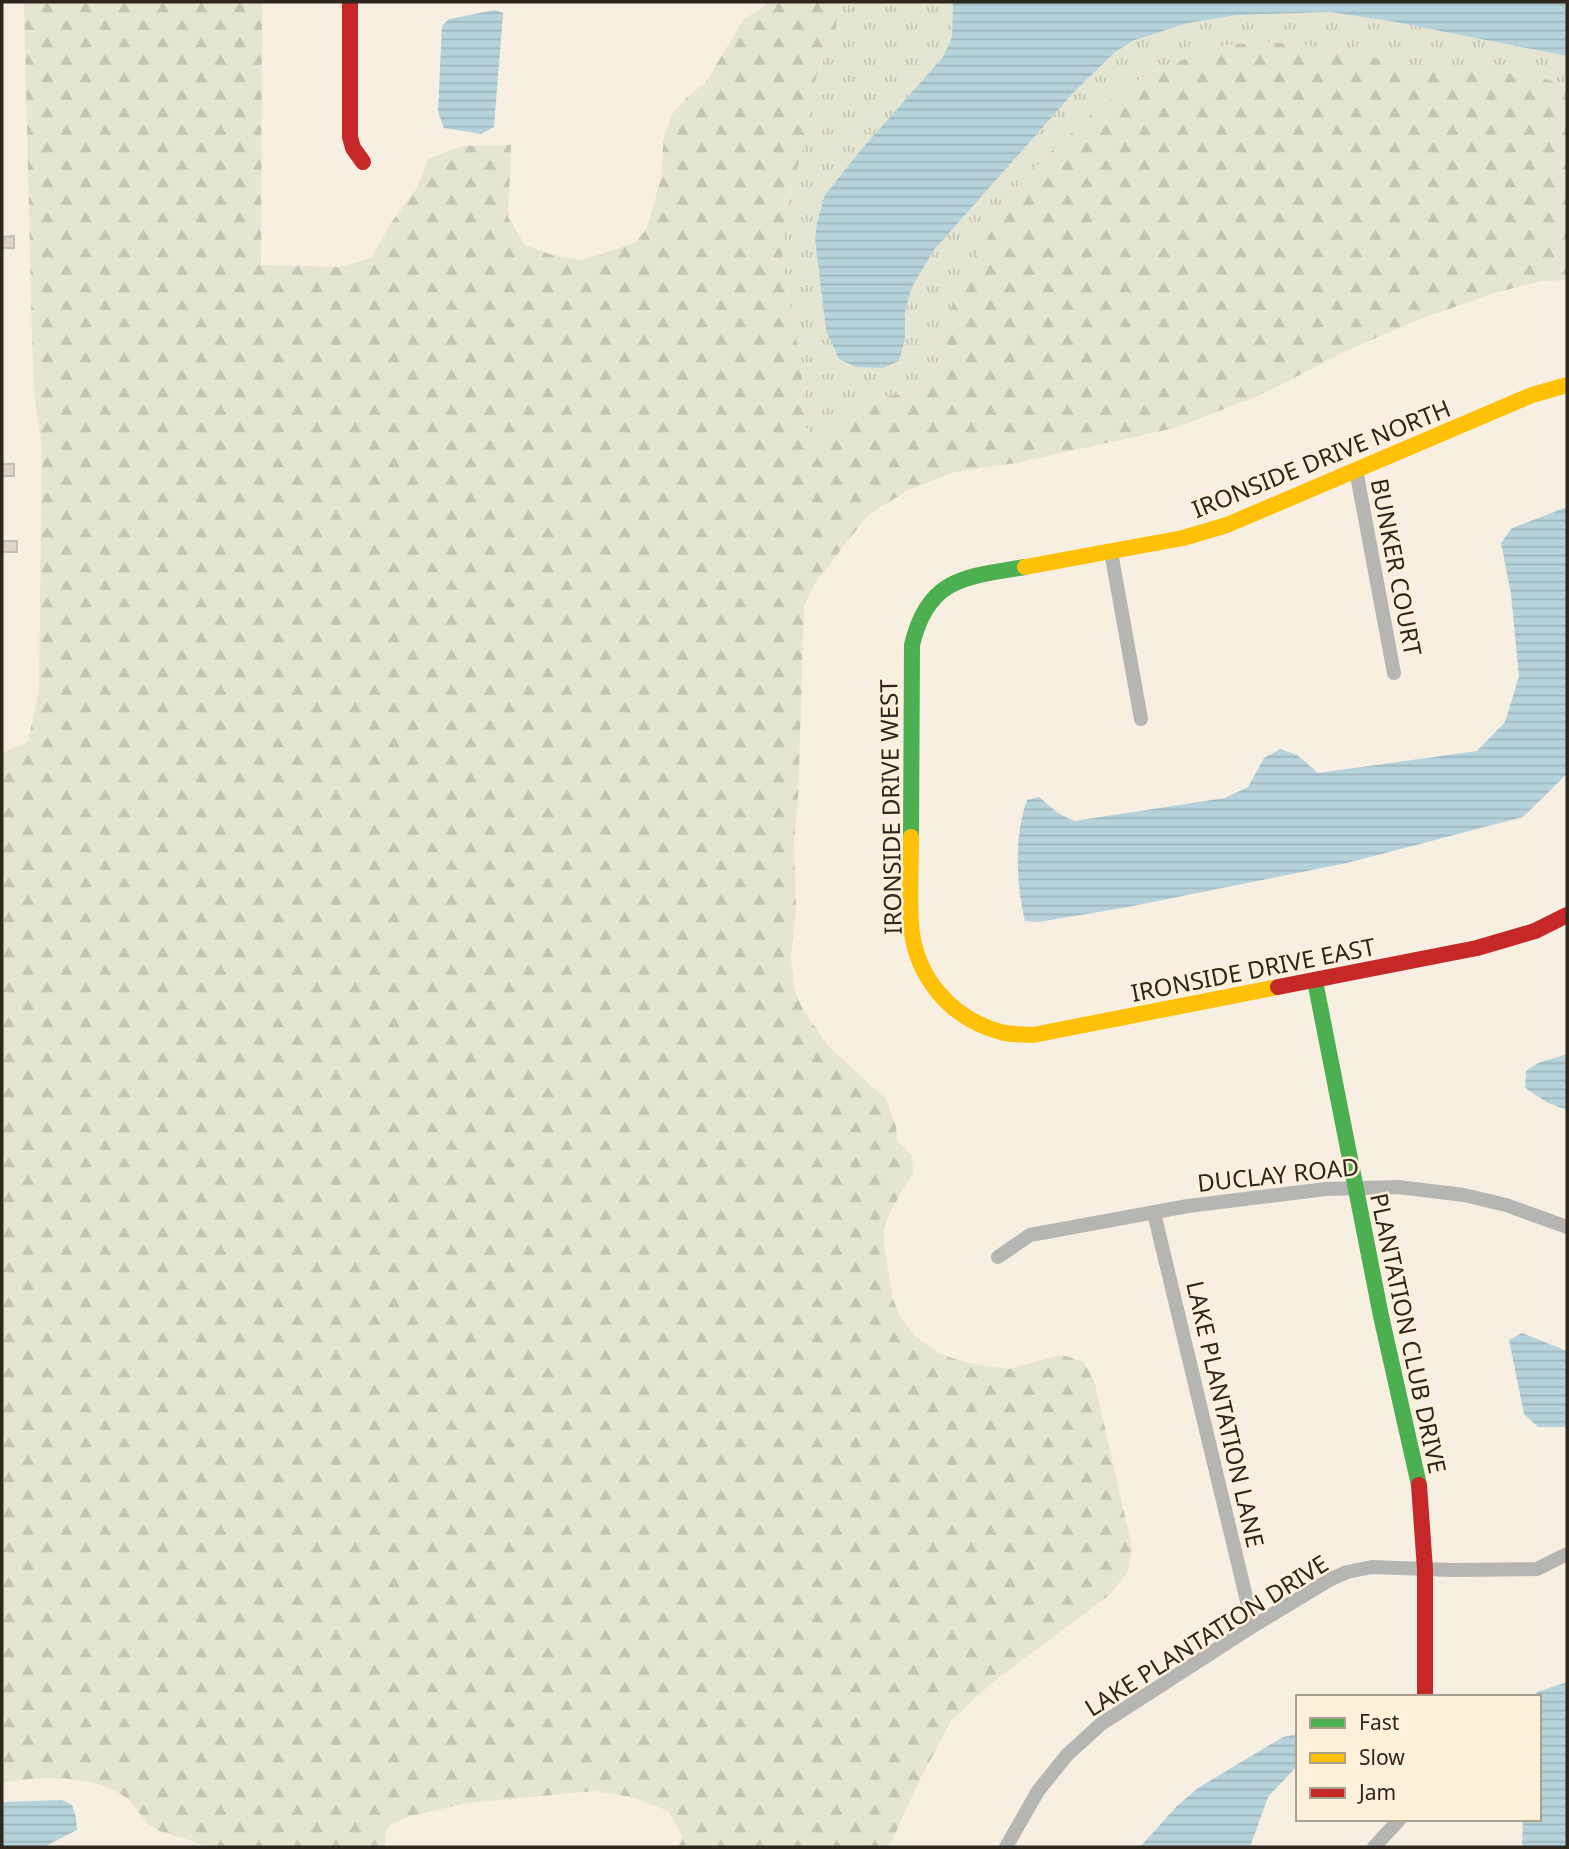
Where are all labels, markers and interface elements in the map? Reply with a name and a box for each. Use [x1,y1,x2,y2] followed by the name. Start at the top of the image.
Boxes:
[1187,391,1455,525] street label: IRONSIDE DRIVE NORTH
[1364,476,1430,659] street label: BUNKER COURT
[871,678,909,935] street label: IRONSIDE DRIVE WEST
[1128,929,1379,1009] street label: IRONSIDE DRIVE EAST
[1195,1149,1361,1199] street label: DUCLAY ROAD
[1363,1190,1455,1476] street label: PLANTATION CLUB DRIVE
[1179,1278,1273,1550] street label: LAKE PLANTATION LANE
[1078,1546,1334,1724] street label: LAKE PLANTATION DRIVE
[1296,1695,1541,1821] legend
[1359,1708,1400,1736] text: Fast
[1359,1743,1405,1771] text: Slow
[1357,1778,1396,1806] text: Jam

